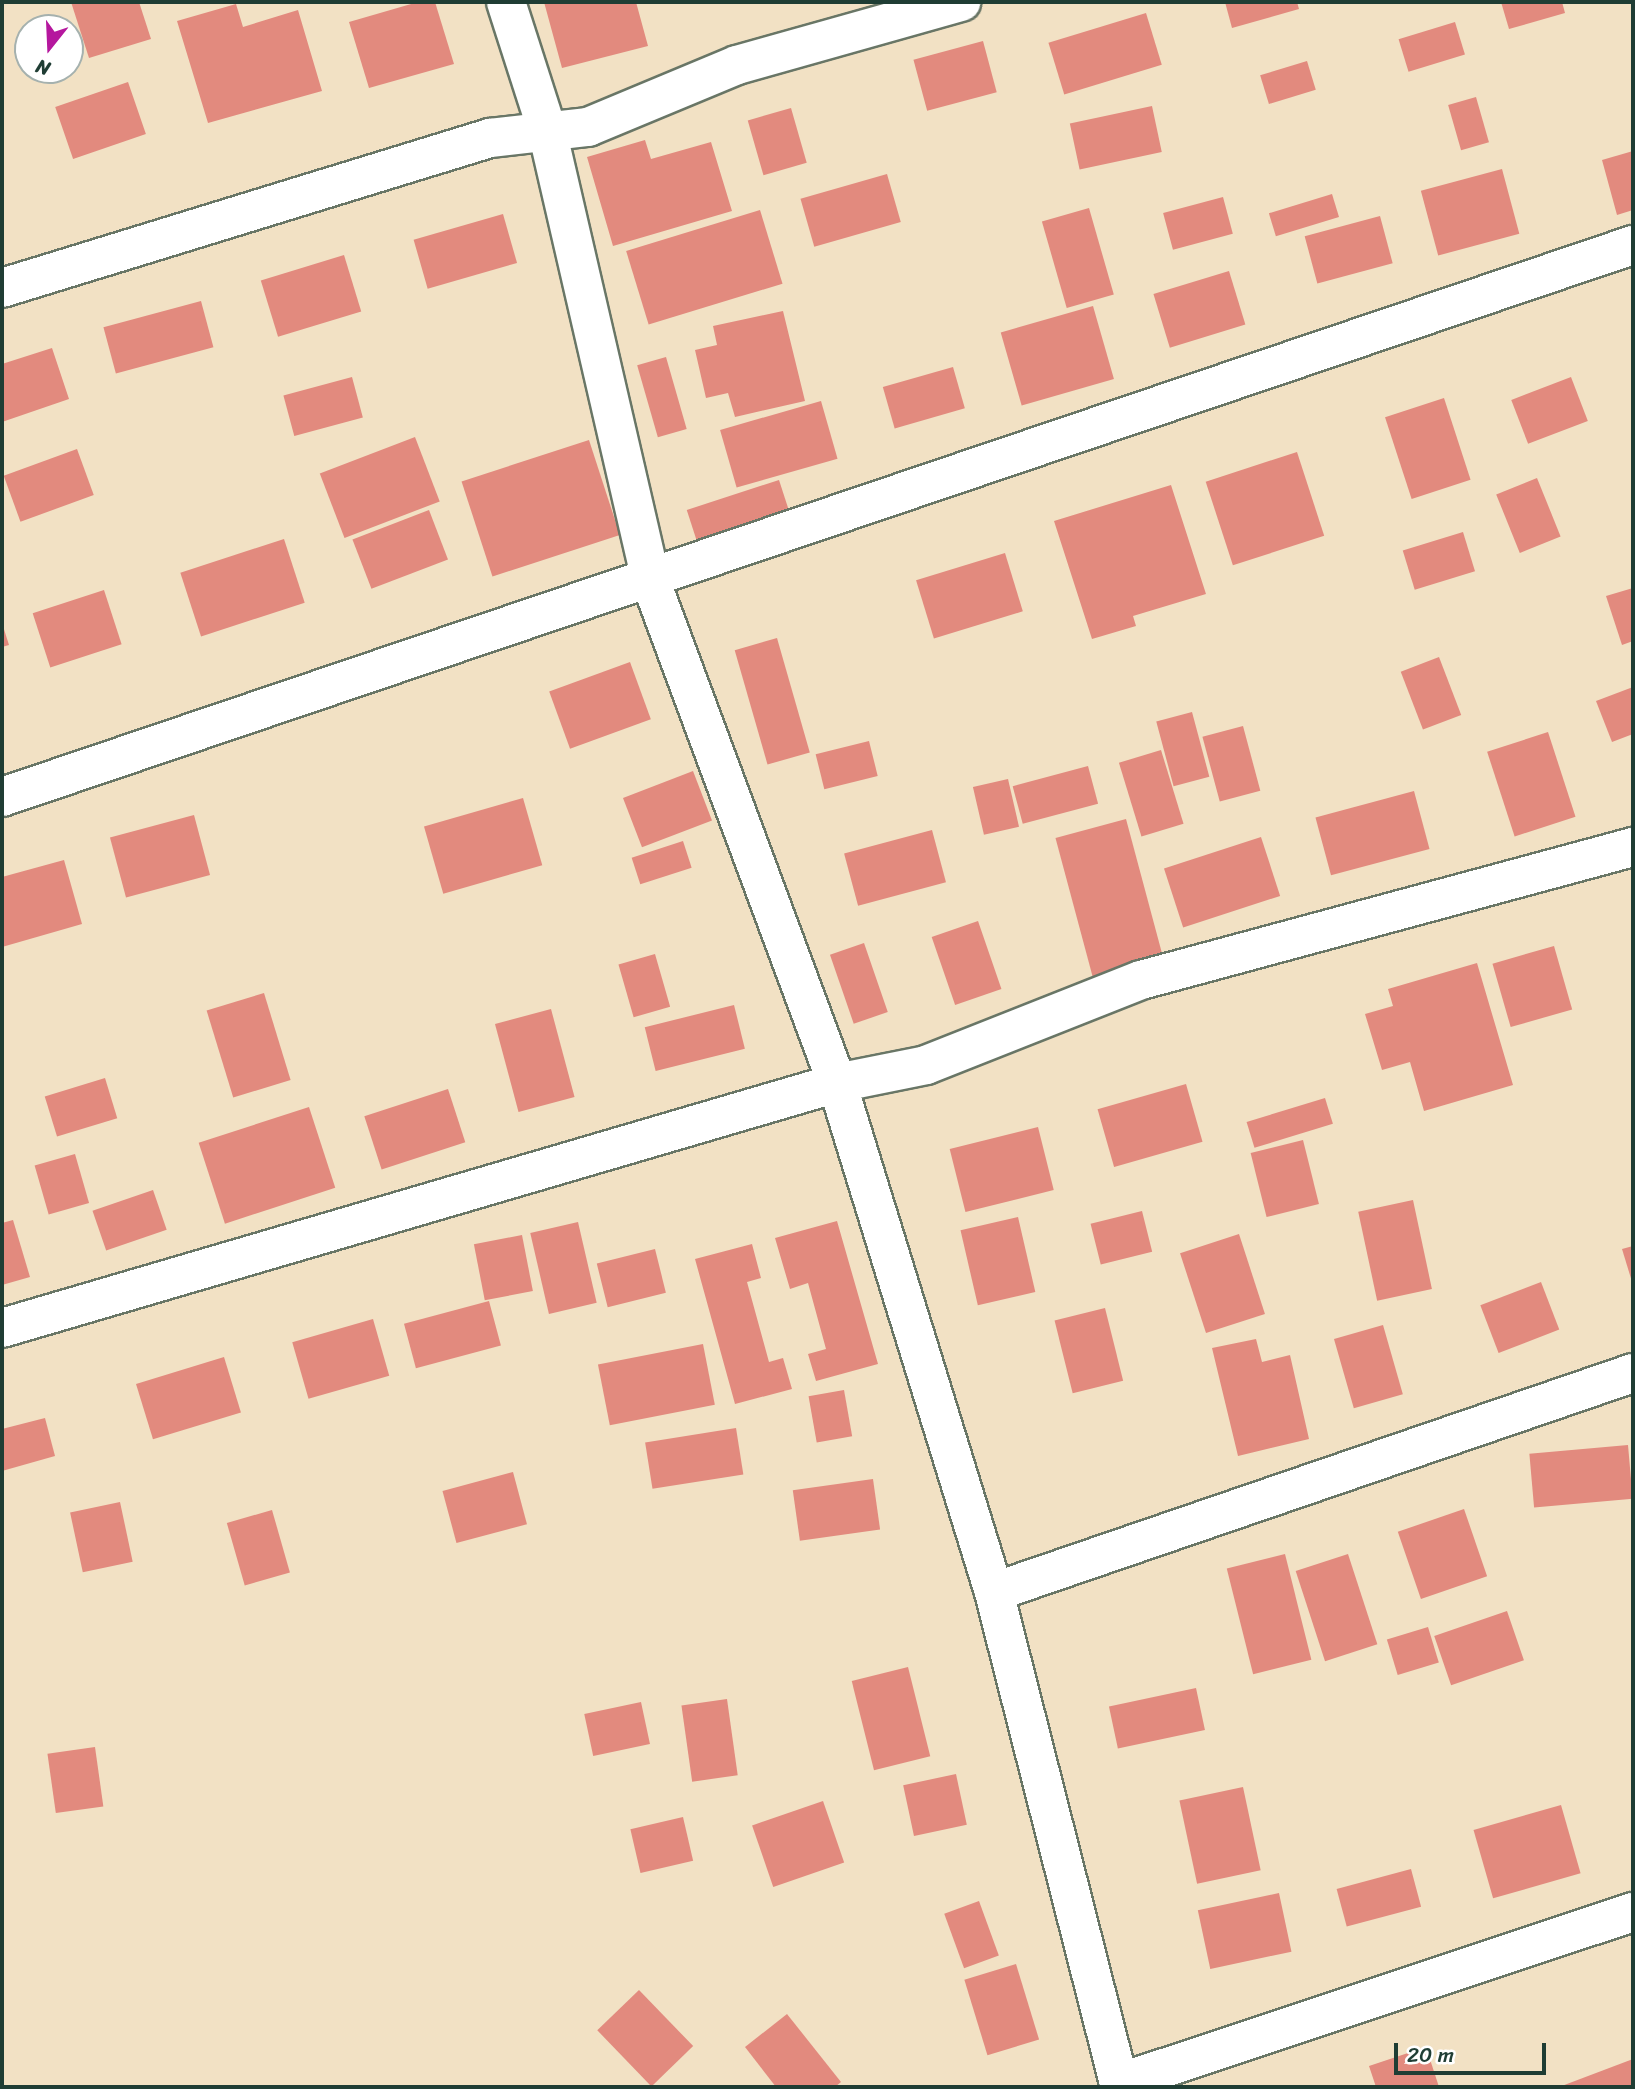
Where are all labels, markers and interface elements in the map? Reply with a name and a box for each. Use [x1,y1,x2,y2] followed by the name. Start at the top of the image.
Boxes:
[14,14,84,84] north arrow
[32,50,54,85] text: N
[1397,2030,1549,2074] scale bar
[1407,2036,1454,2074] text: 20 m

